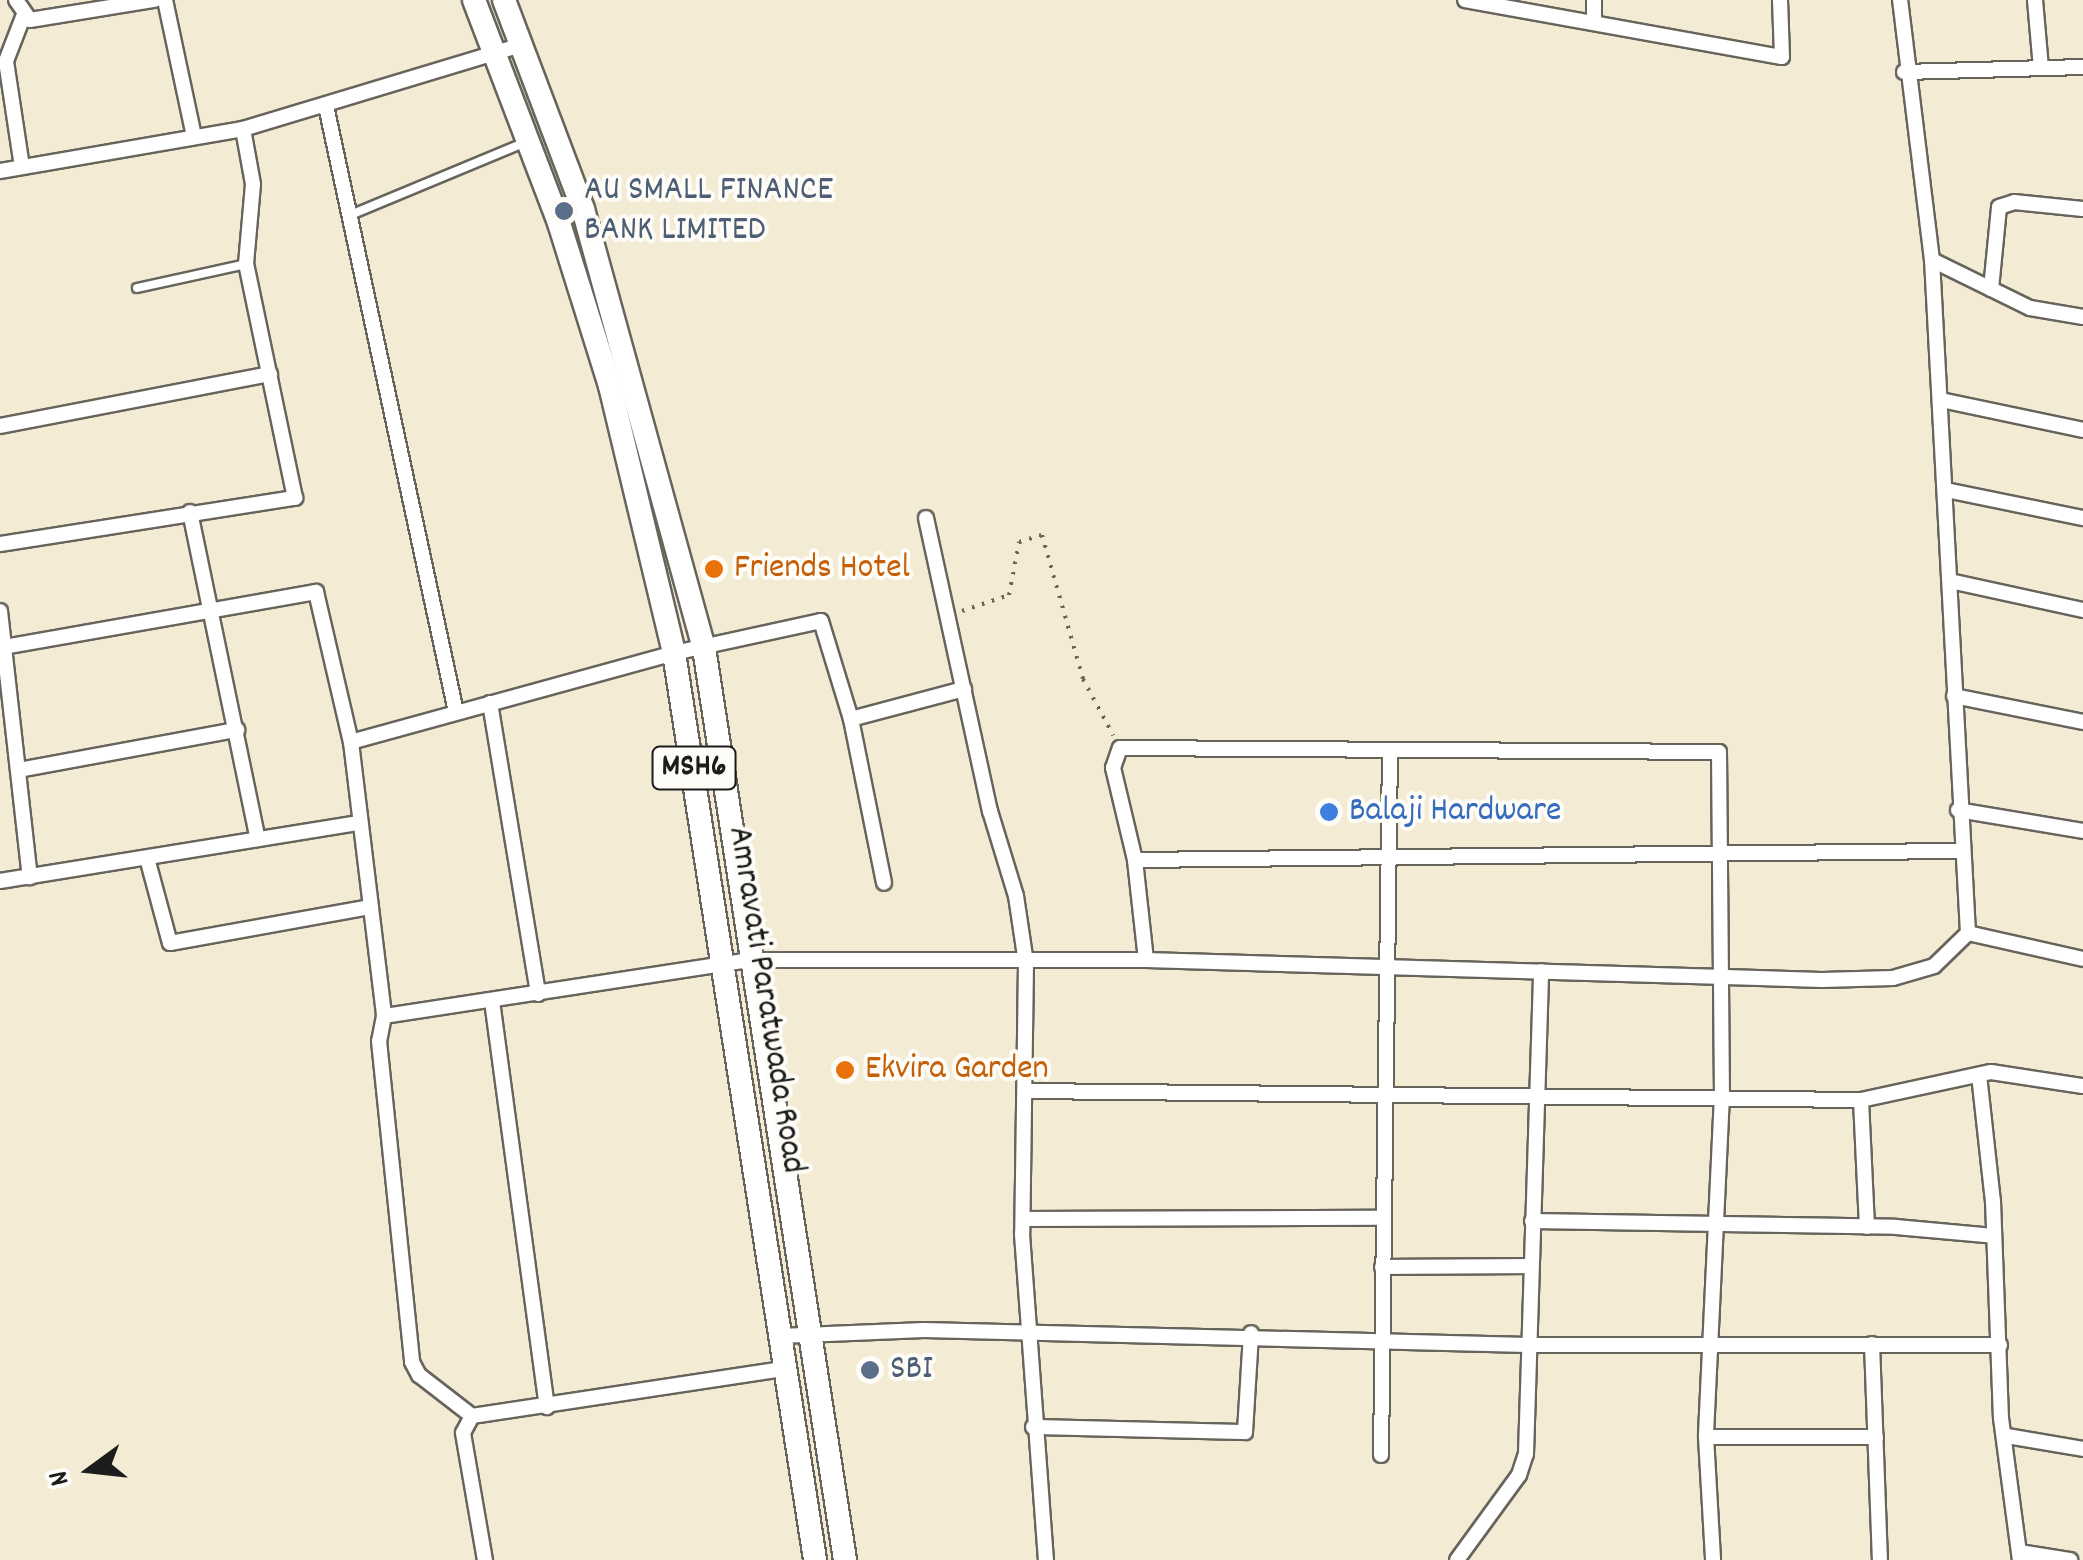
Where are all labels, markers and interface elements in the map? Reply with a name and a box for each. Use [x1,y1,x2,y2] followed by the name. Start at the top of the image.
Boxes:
[584,170,833,252] place label: AU SMALL FINANCE BANK LIMITED
[553,200,575,222] marker: AU SMALL FINANCE BANK LIMITED
[734,548,910,590] place label: Friends Hotel
[703,558,725,580] marker: Friends Hotel
[652,741,736,795] road number: MSH6
[1349,791,1561,833] place label: Balaji Hardware
[1318,801,1340,823] marker: Balaji Hardware
[717,823,813,1177] street label: Amravati Paratwada Road
[865,1049,1049,1091] place label: Ekvira Garden
[834,1059,856,1081] marker: Ekvira Garden
[890,1349,933,1391] place label: SBI
[859,1359,881,1381] marker: SBI
[40,1420,140,1520] north arrow
[40,1466,82,1490] text: N

